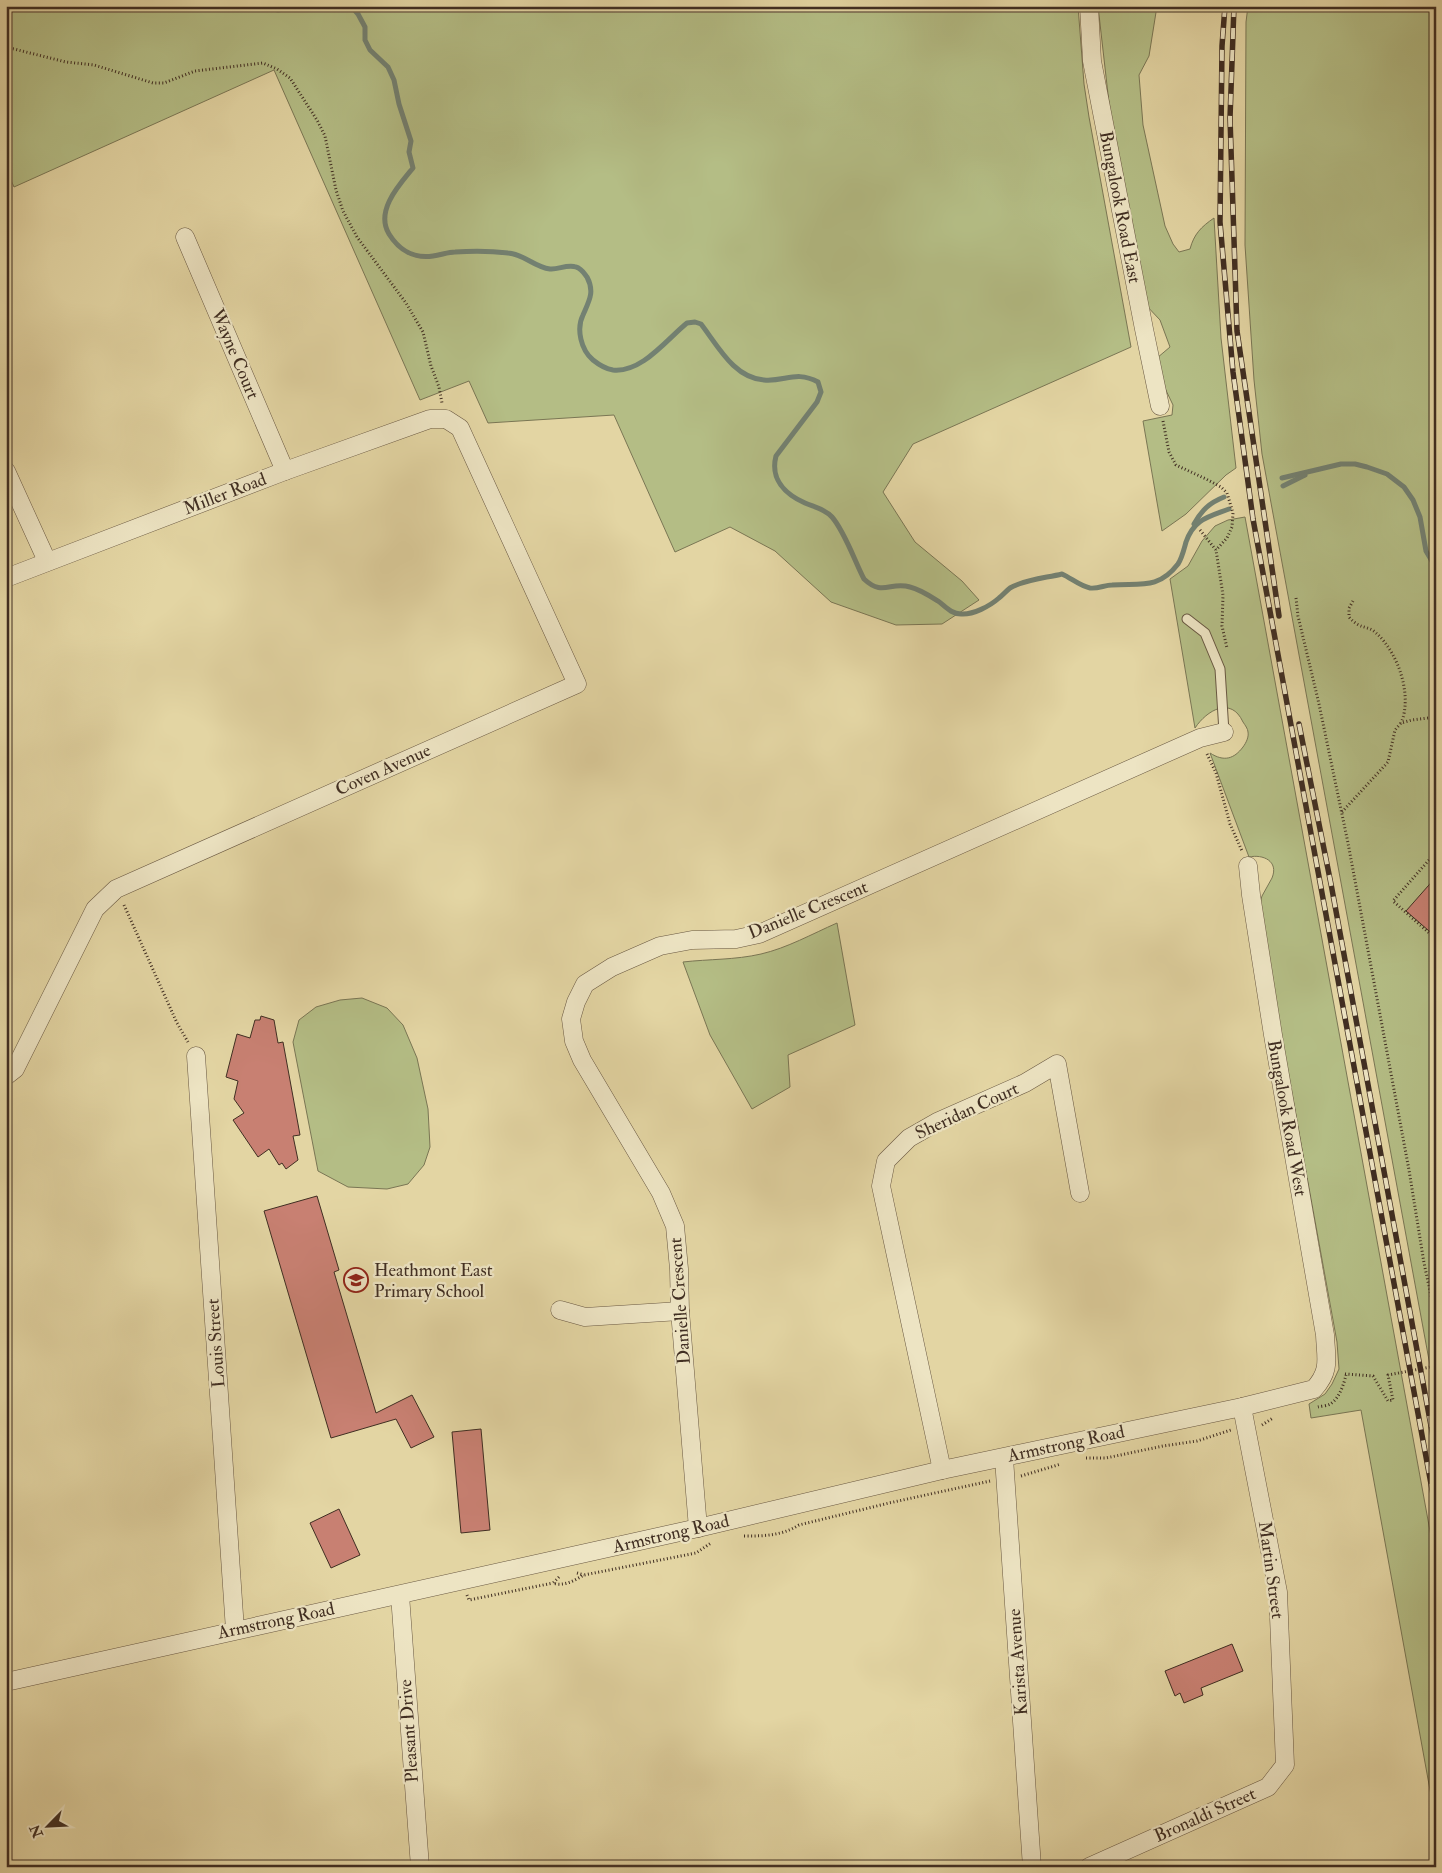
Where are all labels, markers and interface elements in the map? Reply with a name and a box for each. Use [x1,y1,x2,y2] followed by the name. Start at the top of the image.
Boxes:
[1094,129,1146,285] street label: Bungalook Road East
[205,304,264,403] street label: Wayne Court
[180,468,270,520] street label: Miller Road
[332,739,435,801] street label: Coven Avenue
[745,875,871,944] street label: Danielle Crescent
[1262,1038,1312,1198] street label: Bungalook Road West
[912,1077,1022,1145] street label: Sheridan Court
[664,1237,696,1365] street label: Danielle Crescent
[374,1259,493,1303] place label: Heathmont East Primary School
[343,1267,369,1293] school or university icon: Heathmont East Primary School
[201,1298,231,1388] street label: Louis Street
[1004,1420,1127,1468] street label: Armstrong Road
[609,1509,732,1559] street label: Armstrong Road
[1253,1520,1289,1621] street label: Martin Street
[214,1597,337,1645] street label: Armstrong Road
[1003,1607,1033,1716] street label: Karista Avenue
[394,1678,424,1783] street label: Pleasant Drive
[1151,1782,1260,1848] street label: Bronaldi Street
[22,1800,72,1850] north arrow
[26,1821,47,1841] text: N

